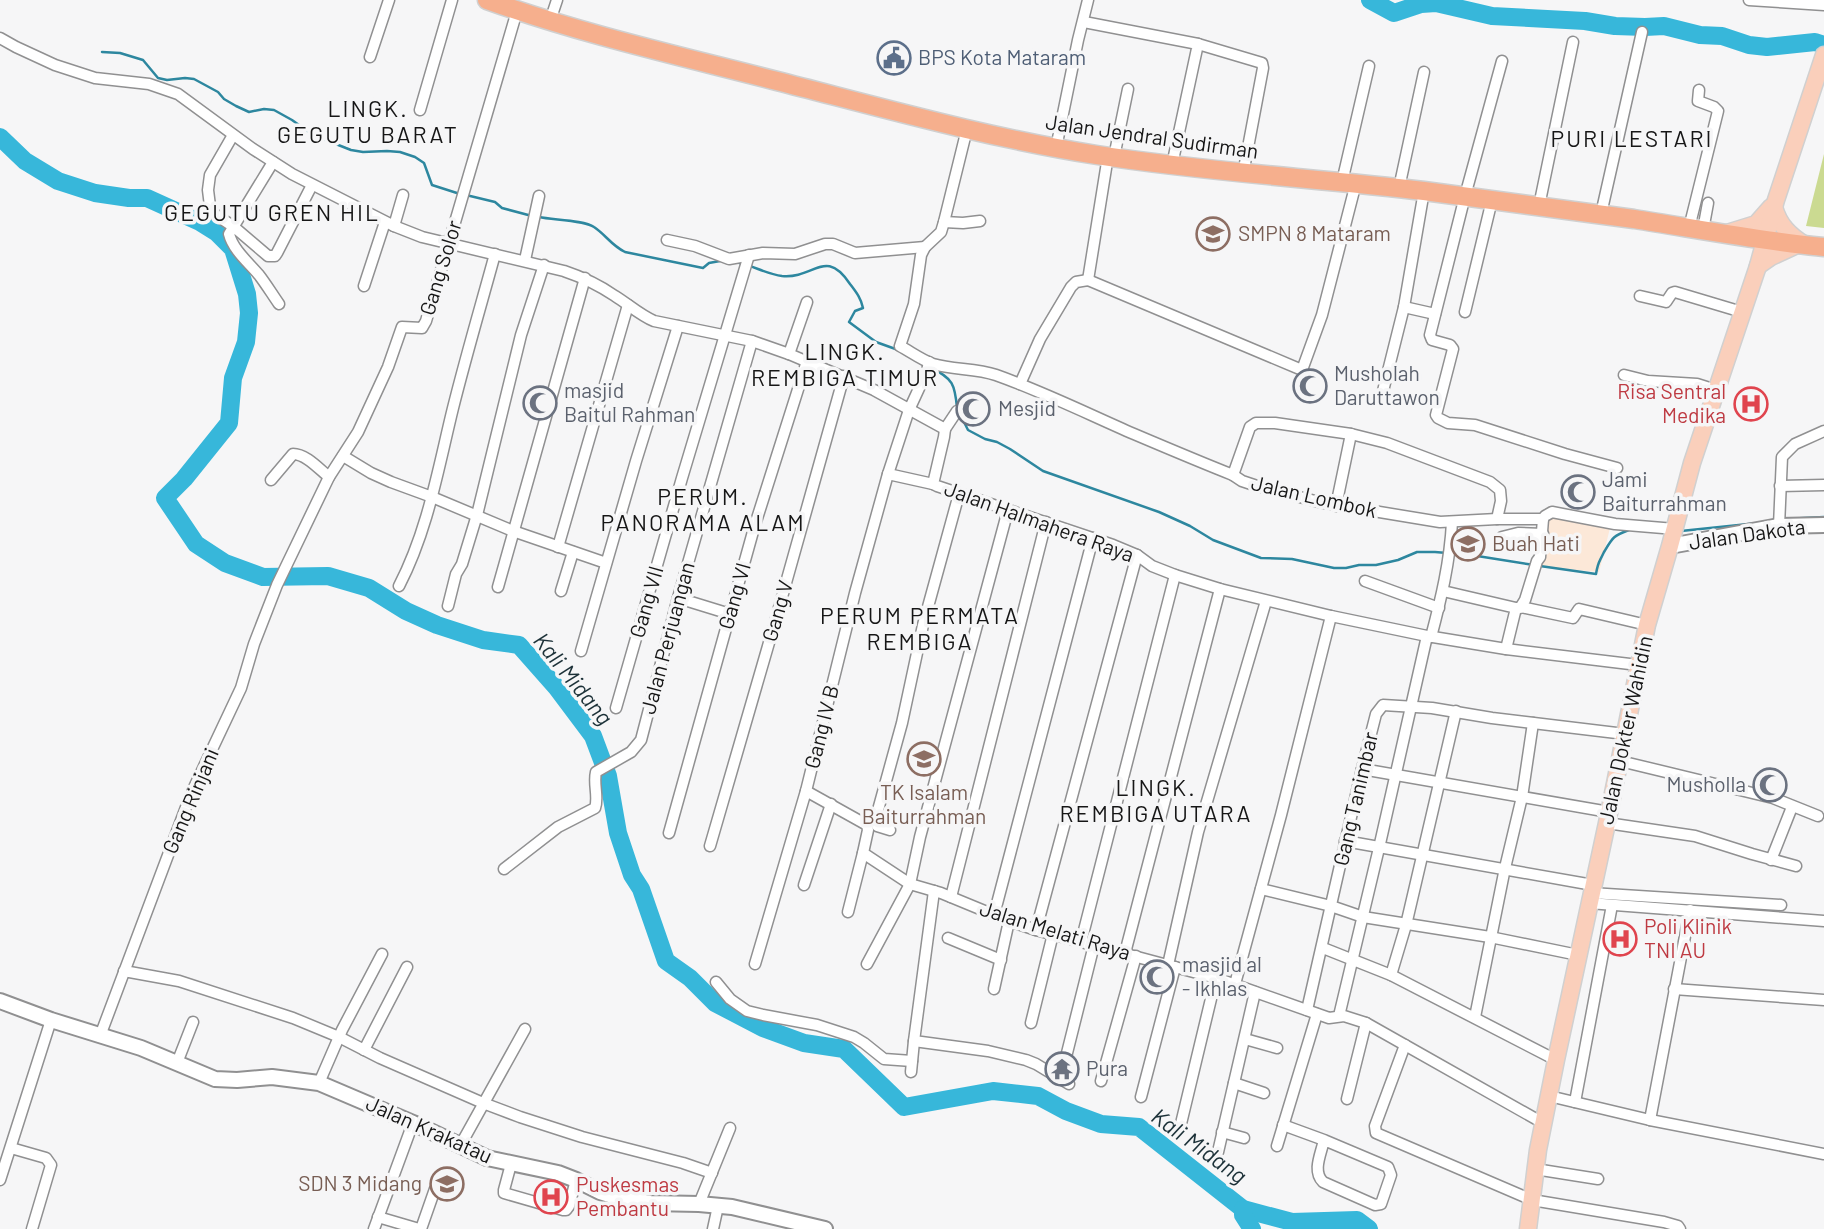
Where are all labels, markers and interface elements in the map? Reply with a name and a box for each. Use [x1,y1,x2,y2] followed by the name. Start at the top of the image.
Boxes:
[875,39,913,77] public building icon: BPS Kota Mataram
[918,44,1086,69] place label: BPS Kota Mataram
[277,94,459,148] district label: LINGK. GEGUTU BARAT
[1044,108,1260,163] street label: Jalan Jendral Sudirman
[1551,124,1713,152] district label: PURI LESTARI
[164,198,380,226] district label: GEGUTU GREN HIL
[1194,215,1232,253] school or university icon: SMPN 8 Mataram
[413,217,466,318] street label: Gang Solor
[1238,220,1391,245] place label: SMPN 8 Mataram
[751,337,939,391] district label: LINGK. REMBIGA TIMUR
[1334,360,1440,409] place label: Musholah Daruttawon
[1291,367,1329,405] mosque icon: Musholah Daruttawon
[564,377,695,426] place label: masjid Baitul Rahman
[1617,378,1726,427] place label: Risa Sentral Medika
[521,384,559,422] mosque icon: masjid Baitul Rahman
[1732,385,1770,423] hospital icon: Risa Sentral Medika
[954,390,992,428] mosque icon: Mesjid
[998,395,1056,420] place label: Mesjid
[1602,466,1727,515] place label: Jami Baiturrahman
[1249,469,1379,522] street label: Jalan Lombok
[1559,473,1597,511] mosque icon: Jami Baiturrahman
[941,475,1138,567] street label: Jalan Halmahera Raya
[600,482,806,536] district label: PERUM. PANORAMA ALAM
[1687,513,1807,554] street label: Jalan Dakota
[1449,525,1487,563] school or university icon: Buah Hati
[1492,530,1580,555] place label: Buah Hati
[634,559,699,716] street label: Jalan Perjuangan
[712,559,755,632] street label: Gang VI
[623,563,668,640] street label: Gang VII
[756,577,797,644] street label: Gang V
[820,601,1020,655] district label: PERUM PERMATA REMBIGA
[528,627,620,730] water label: Kali Midang
[1592,633,1657,826] street label: Jalan Dokter Wahidin
[798,682,843,771] street label: Gang IV B
[1327,729,1382,868] street label: Gang Tanimbar
[905,740,943,778] school or university icon: TK Isalam Baiturrahman
[156,744,223,857] street label: Gang Rinjani
[1751,766,1789,804] mosque icon: Musholla
[1667,771,1746,796] place label: Musholla
[1059,773,1253,827] district label: LINGK. REMBIGA UTARA
[862,779,986,828] place label: TK Isalam Baiturrahman
[977,895,1134,964] street label: Jalan Melati Raya
[1644,913,1732,962] place label: Poli Klinik TNI AU
[1601,920,1639,958] hospital icon: Poli Klinik TNI AU
[1182,951,1262,1000] place label: masjid al - Ikhlas
[1138,958,1176,996] mosque icon: masjid al - Ikhlas
[1043,1050,1081,1088] temple icon: Pura
[1086,1055,1128,1080] place label: Pura
[363,1090,497,1168] street label: Jalan Krakatau
[1147,1101,1253,1189] water label: Kali Midang
[428,1165,466,1203] school or university icon: SDN 3 Midang
[298,1170,422,1195] place label: SDN 3 Midang
[576,1171,679,1220] place label: Puskesmas Pembantu
[532,1178,570,1216] hospital icon: Puskesmas Pembantu

